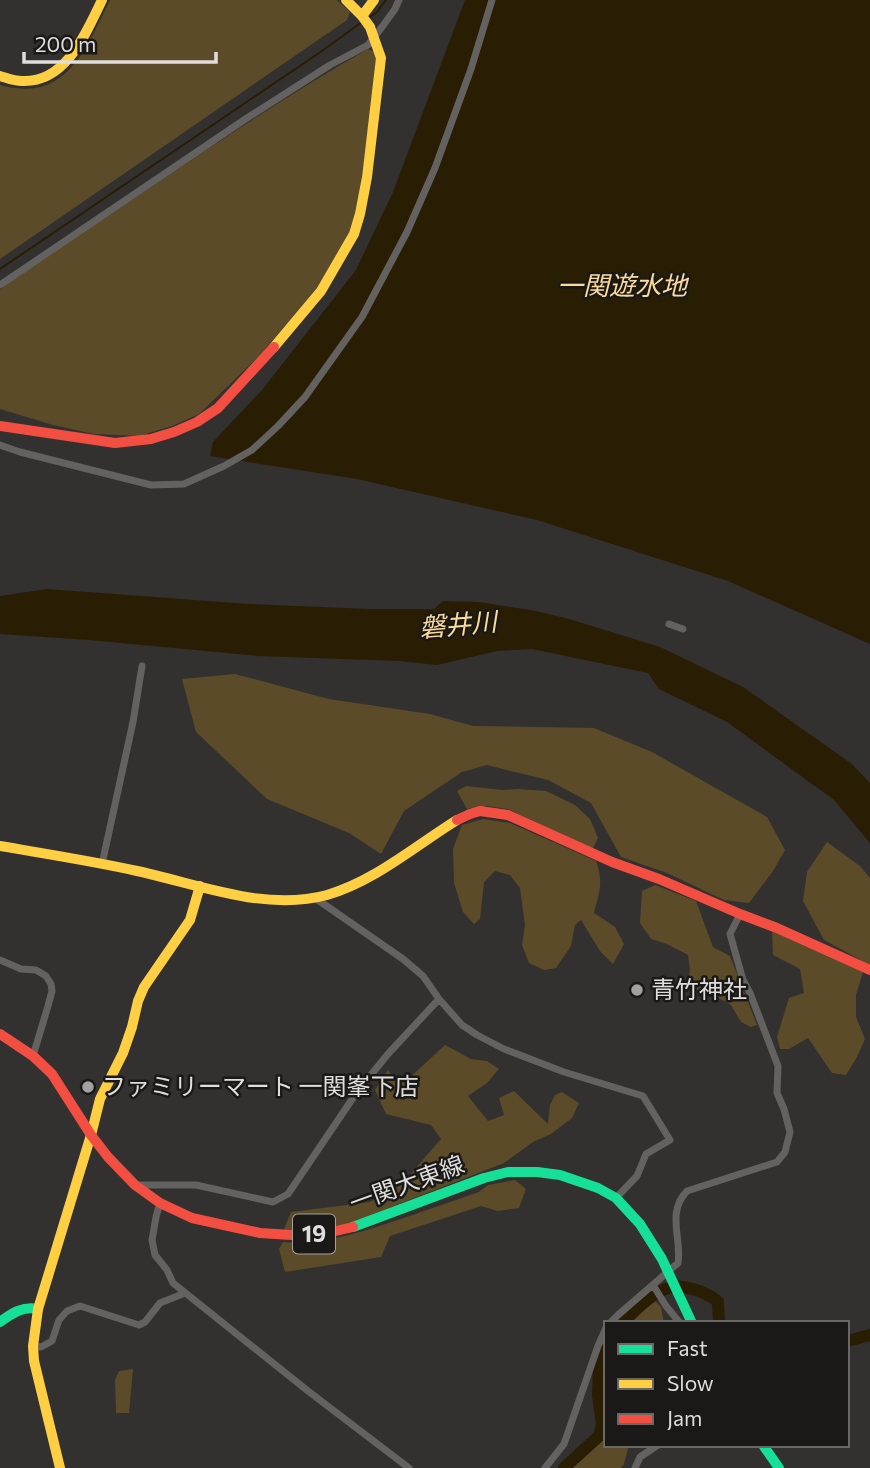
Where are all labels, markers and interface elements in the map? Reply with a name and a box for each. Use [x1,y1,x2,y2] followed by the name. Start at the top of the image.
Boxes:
[24,21,217,65] scale bar
[35,31,96,56] text: 200 m
[557,269,690,300] water label: 一関遊水地
[418,604,501,642] water label: 磐井川
[651,974,747,1003] place label: 青竹神社
[629,982,645,998] marker: 青竹神社
[102,1071,419,1100] place label: ファミリーマート 一関峯下店
[80,1079,96,1095] marker: ファミリーマート 一関峯下店
[345,1148,468,1217] street label: 一関大東線
[293,1214,335,1254] road number: 19
[604,1321,849,1447] legend
[667,1335,708,1360] text: Fast
[667,1370,714,1395] text: Slow
[667,1405,702,1430] text: Jam

